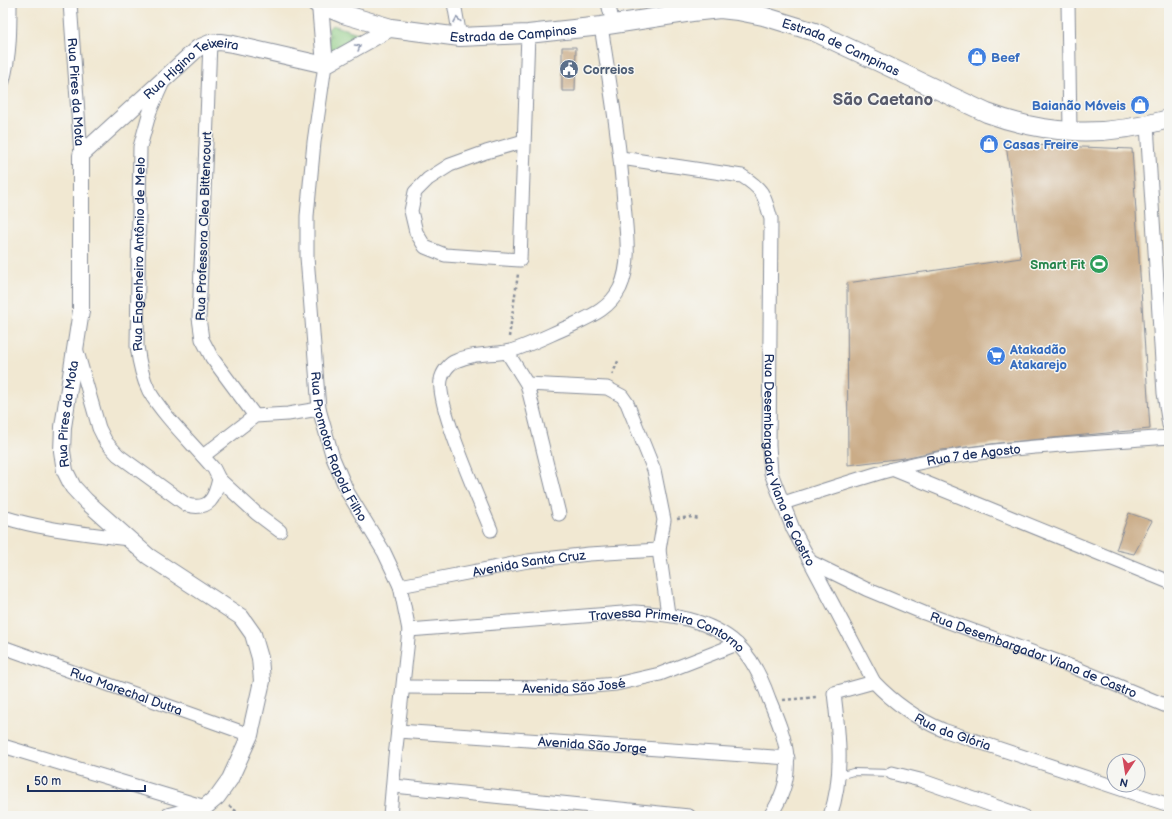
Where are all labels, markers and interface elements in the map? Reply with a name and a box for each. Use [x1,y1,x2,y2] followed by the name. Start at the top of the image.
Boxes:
[780,15,903,80] street label: Estrada de Campinas
[453,17,461,23] one-way arrow
[449,22,578,46] street label: Estrada de Campinas
[140,35,240,103] street label: Rua Higino Teixeira
[64,37,87,147] street label: Rua Pires da Mota
[354,45,361,52] one-way arrow
[966,46,988,68] shop icon: Beef
[991,50,1021,66] place label: Beef
[558,58,580,80] public building icon: Correios
[583,62,634,78] place label: Correios
[833,90,933,110] district label: São Caetano
[1129,94,1151,116] shop icon: Baianão Móveis
[1032,98,1126,114] place label: Baianão Móveis
[193,131,215,321] street label: Rua Professora Clea Bittencourt
[978,133,1000,155] shop icon: Casas Freire
[1003,137,1079,153] place label: Casas Freire
[130,157,149,352] street label: Rua Engenheiro Antônio de Melo
[1088,253,1110,275] sports icon: Smart Fit
[1030,257,1086,273] place label: Smart Fit
[1009,342,1067,373] place label: Atakadão Atakarejo
[985,345,1007,367] supermarket icon: Atakadão Atakarejo
[760,354,818,569] street label: Rua Desembargador Viana de Castro
[55,359,82,469] street label: Rua Pires da Mota
[307,371,370,525] street label: Rua Promotor Rapold Filho
[925,441,1021,470] street label: Rua 7 de Agosto
[471,547,587,581] street label: Avenida Santa Cruz
[588,605,748,656] street label: Travessa Primeira Contorno
[928,609,1139,702] street label: Rua Desembargador Viana de Castro
[68,664,185,719] street label: Rua Marechal Dutra
[522,675,628,697] street label: Avenida São José
[911,710,993,754] street label: Rua da Glória
[538,734,648,757] street label: Avenida São Jorge
[1106,753,1146,793] north arrow
[28,767,145,793] scale bar
[34,774,61,789] text: 50 m
[1119,775,1129,790] text: N

